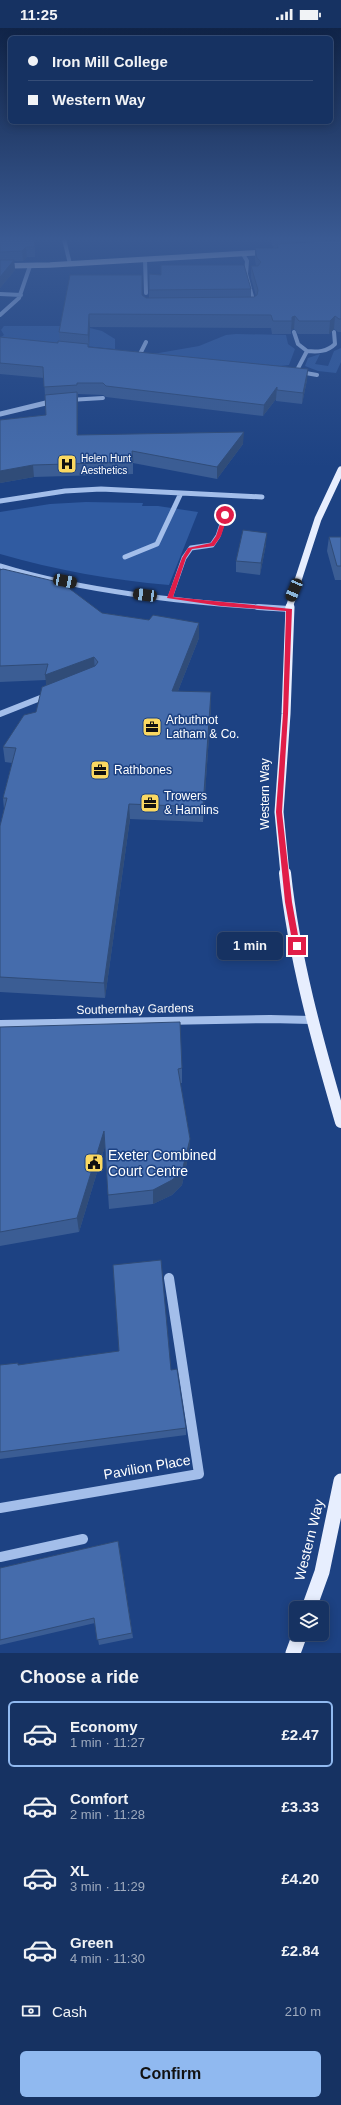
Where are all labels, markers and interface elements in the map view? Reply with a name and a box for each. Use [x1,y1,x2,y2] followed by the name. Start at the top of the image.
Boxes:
[20,6,58,23] text: 11:25
[52,53,168,70] text: Iron Mill College
[52,91,145,108] text: Western Way
[56,453,78,475] hospital icon: Helen Hunt Aesthetics
[81,453,131,476] place label: Helen Hunt Aesthetics
[216,506,234,524] route start
[52,573,78,589] car
[284,577,304,603] car
[132,588,158,602] car
[166,713,239,741] place label: Arbuthnot Latham & Co.
[141,716,163,738] office icon: Arbuthnot Latham & Co.
[258,758,272,830] street label: Western Way
[89,759,111,781] office icon: Rathbones
[114,763,172,777] place label: Rathbones
[164,789,219,817] place label: Trowers & Hamlins
[139,792,161,814] office icon: Trowers & Hamlins
[217,932,283,960] callout: 1 min
[288,937,306,955] route end
[233,938,267,953] text: 1 min
[76,1001,194,1017] street label: Southernhay Gardens
[108,1147,216,1179] place label: Exeter Combined Court Centre
[83,1152,105,1174] public building icon: Exeter Combined Court Centre
[102,1451,192,1483] street label: Pavilion Place
[291,1498,327,1582] street label: Western Way
[289,1601,329,1641] map controls
[289,1601,329,1641] button: layers
[20,1667,139,1687] text: Choose a ride
[22,1716,58,1752] icon: car
[70,1718,138,1735] text: Economy
[281,1726,319,1743] text: £2.47
[70,1735,145,1750] text: 1 min · 11:27
[22,1788,58,1824] icon: car
[70,1790,128,1807] text: Comfort
[281,1798,319,1815] text: £3.33
[70,1807,145,1822] text: 2 min · 11:28
[22,1860,58,1896] icon: car
[70,1862,89,1879] text: XL
[281,1870,319,1887] text: £4.20
[70,1879,145,1894] text: 3 min · 11:29
[22,1932,58,1968] icon: car
[70,1934,113,1951] text: Green
[281,1942,319,1959] text: £2.84
[70,1951,145,1966] text: 4 min · 11:30
[20,2000,42,2022] icon: cash
[52,2003,87,2020] text: Cash
[285,2004,321,2019] text: 210 m
[20,2051,321,2097] button: Confirm

